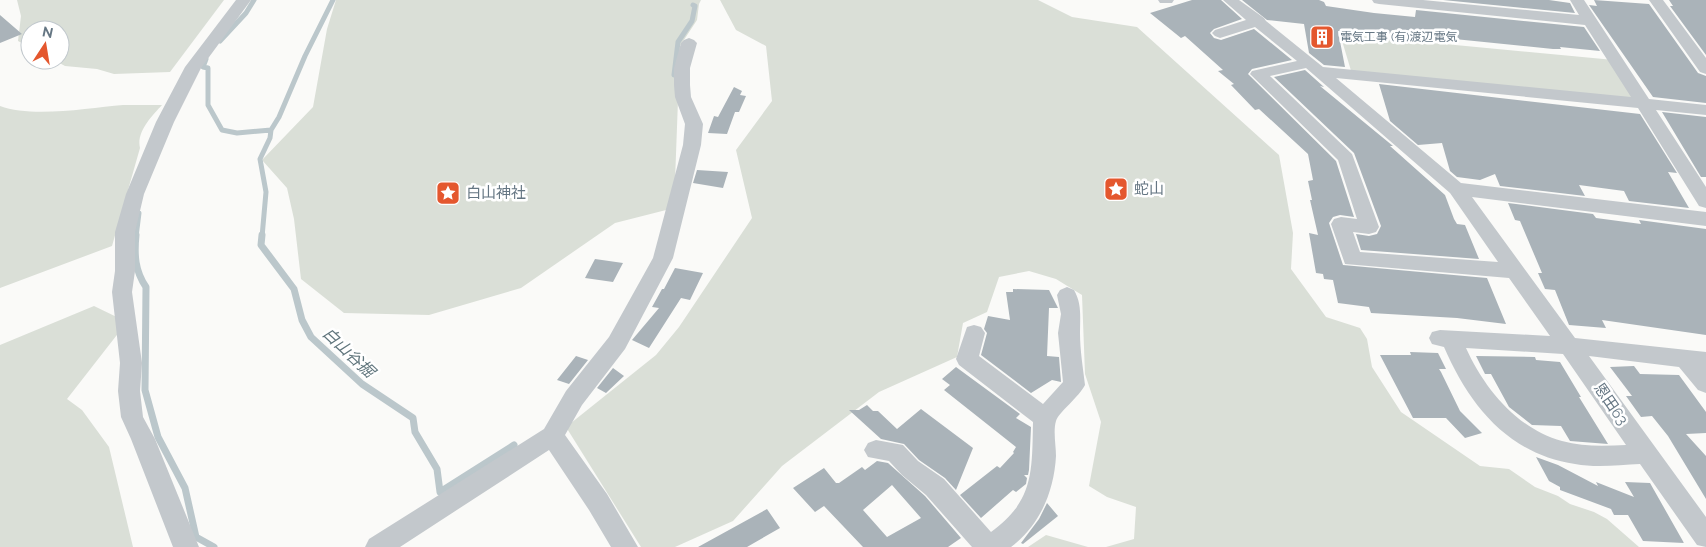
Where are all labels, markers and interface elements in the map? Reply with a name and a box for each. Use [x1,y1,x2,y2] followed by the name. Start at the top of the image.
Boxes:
[20,20,70,70] north arrow
[41,23,55,41] text: N
[1309,24,1335,50] building icon: 電気工事 (有)渡辺電気
[1340,30,1458,44] place label: 電気工事 (有)渡辺電気
[1103,176,1129,202] place icon: 蛇山
[435,180,461,206] place icon: 白山神社
[1134,180,1164,198] place label: 蛇山
[466,184,526,202] place label: 白山神社
[319,324,381,383] water label: 白山谷掘
[1590,380,1632,428] street label: 恩田63

